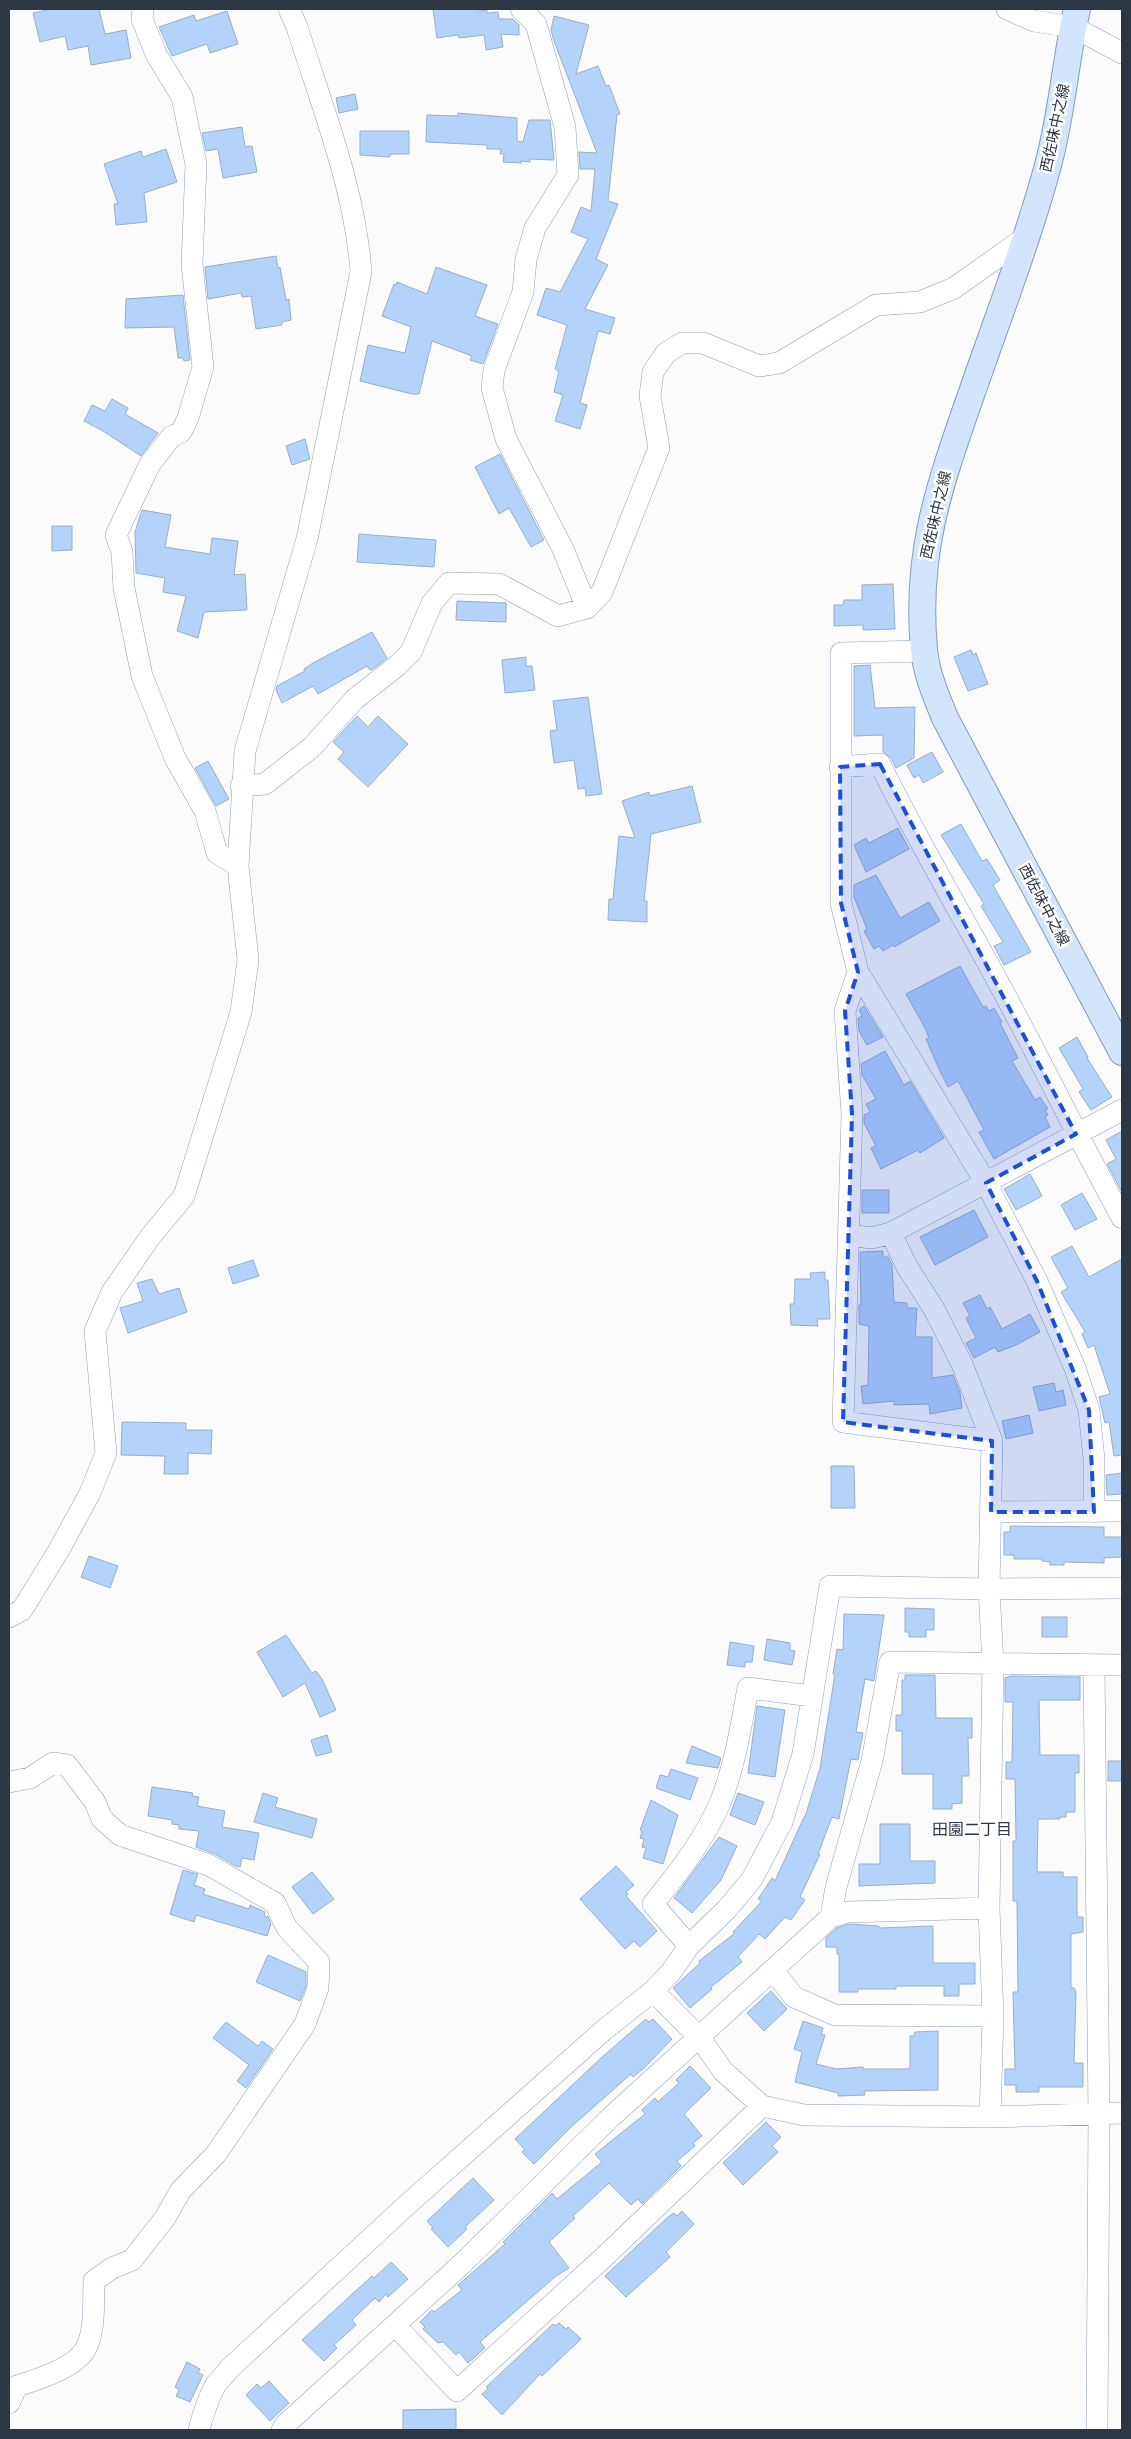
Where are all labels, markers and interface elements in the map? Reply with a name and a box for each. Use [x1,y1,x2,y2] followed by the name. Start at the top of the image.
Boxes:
[1036,82,1074,174] street label: 西佐味中之線
[916,469,956,561] street label: 西佐味中之線
[1014,861,1074,949] street label: 西佐味中之線
[932,1819,1012,1841] district label: 田園二丁目

